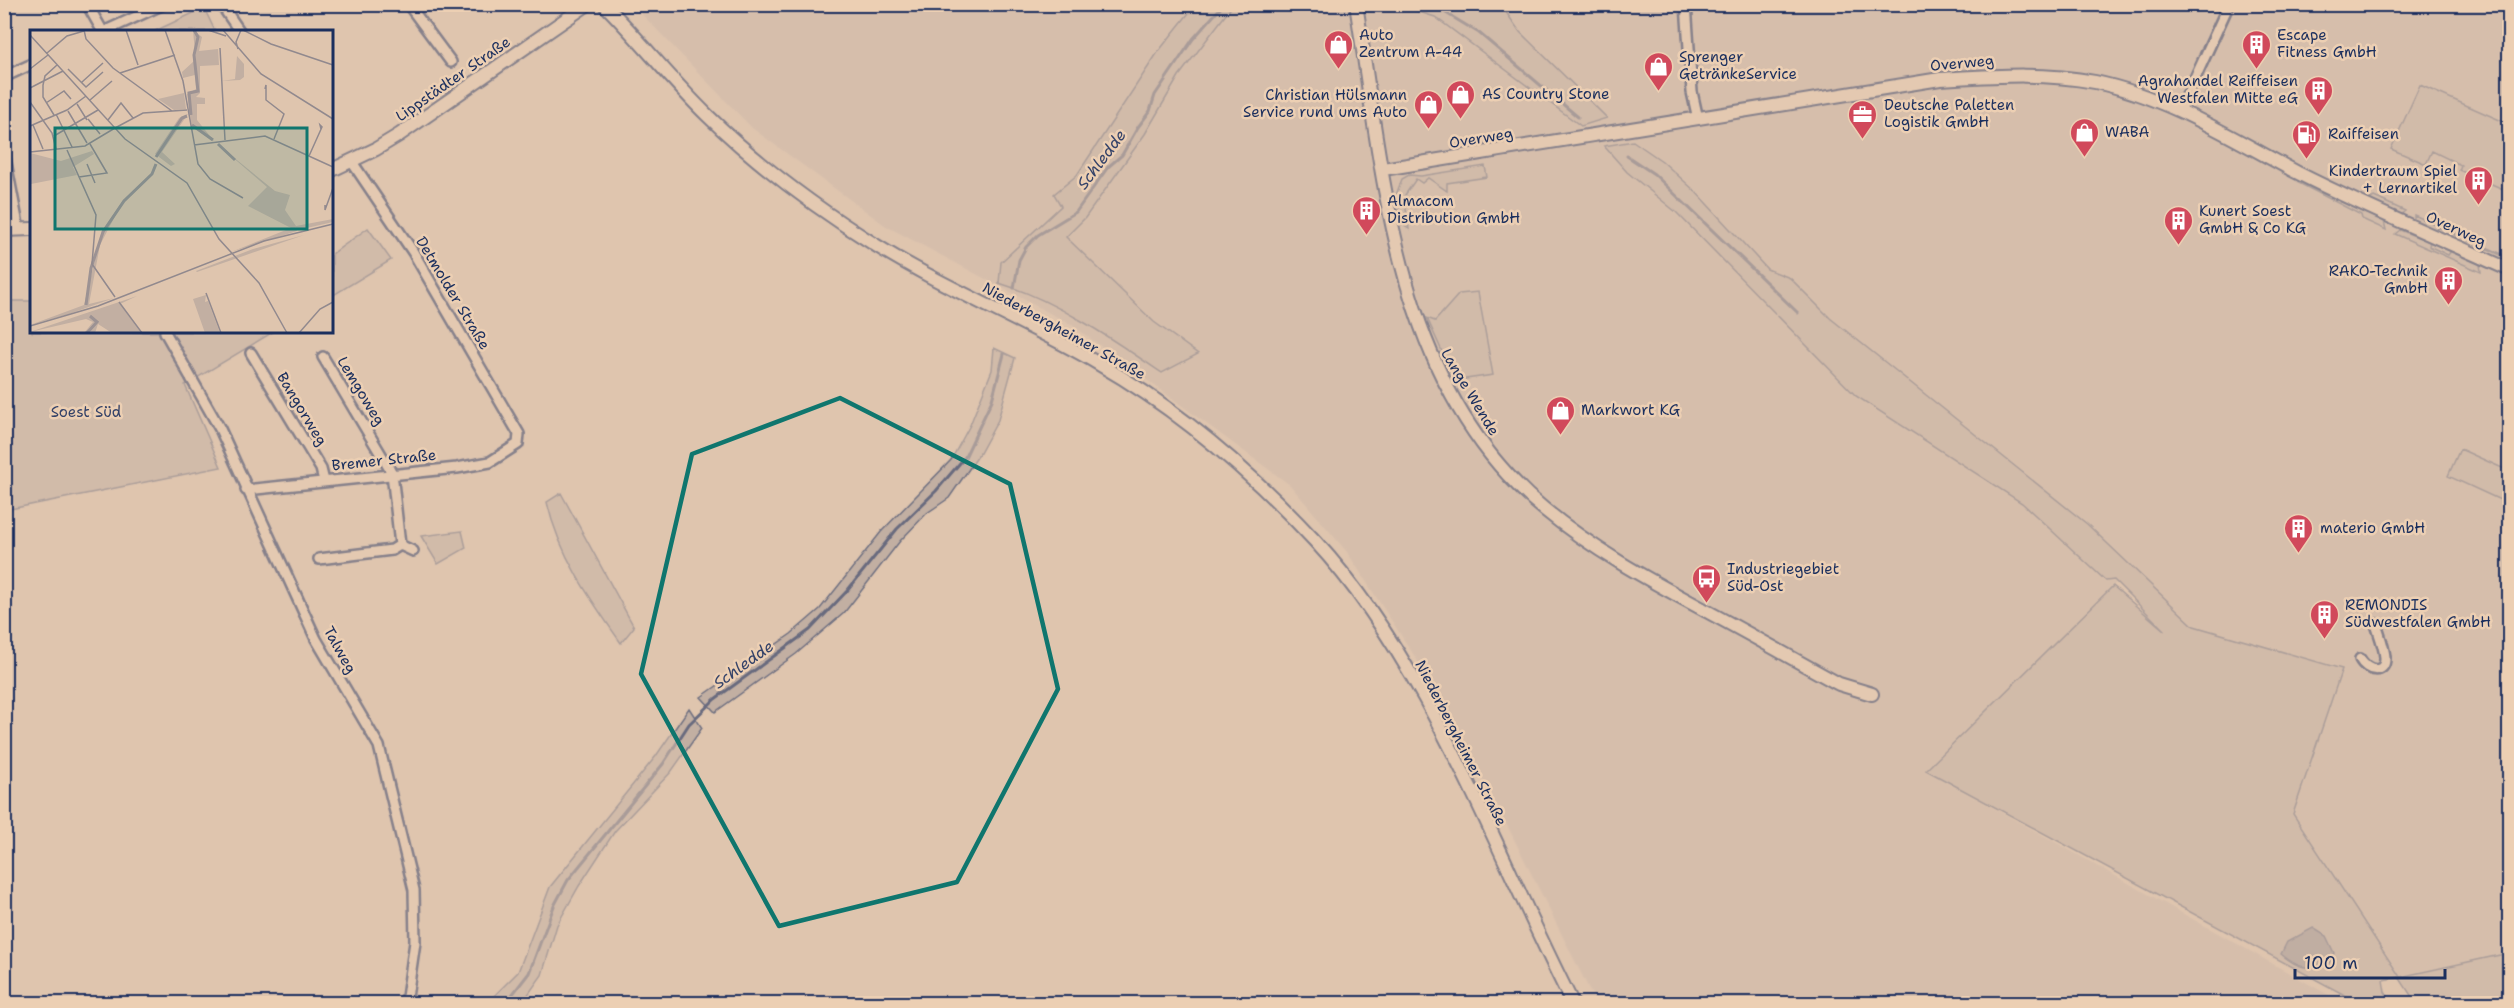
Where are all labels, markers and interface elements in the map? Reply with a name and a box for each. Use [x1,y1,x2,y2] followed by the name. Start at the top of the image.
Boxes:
[1359,25,1462,62] place label: Auto Zentrum A-44
[2277,25,2377,62] place label: Escape Fitness GmbH
[1322,28,1354,70] shop icon: Auto Zentrum A-44
[2240,28,2272,70] building icon: Escape Fitness GmbH
[30,30,333,333] inset map
[392,32,514,126] street label: Lippstädter Straße
[1679,47,1797,84] place label: Sprenger GetränkeService
[1642,50,1674,92] shop icon: Sprenger GetränkeService
[1929,50,1995,76] street label: Overweg
[2138,71,2298,108] place label: Agrahandel Reiffeisen Westfalen Mitte eG
[2303,74,2335,116] building icon: Agrahandel Reiffeisen Westfalen Mitte eG
[1445,78,1477,120] shop icon: AS Country Stone
[1482,84,1610,104] place label: AS Country Stone
[1243,85,1407,122] place label: Christian Hülsmann Service rund ums Auto
[1412,88,1444,130] shop icon: Christian Hülsmann Service rund ums Auto
[1884,95,2014,132] place label: Deutsche Paletten Logistik GmbH
[1847,98,1879,140] office icon: Deutsche Paletten Logistik GmbH
[2068,116,2100,158] shop icon: WABA
[2291,118,2323,160] fuel station icon: Raiffeisen
[2105,122,2150,142] place label: WABA
[1448,123,1514,153] street label: Overweg
[2328,124,2399,144] place label: Raiffeisen
[1072,125,1131,193] water label: Schledde
[2329,161,2457,198] place label: Kindertraum Spiel + Lernartikel
[2462,164,2494,206] building icon: Kindertraum Spiel + Lernartikel
[1387,191,1520,228] place label: Almacom Distribution GmbH
[1350,194,1382,236] building icon: Almacom Distribution GmbH
[2199,201,2306,238] place label: Kunert Soest GmbH & Co KG
[2162,204,2194,246] building icon: Kunert Soest GmbH & Co KG
[2423,206,2489,252] street label: Overweg
[411,233,495,353] street label: Detmolder Straße
[2329,261,2428,298] place label: RAKO-Technik GmbH
[2433,264,2465,306] building icon: RAKO-Technik GmbH
[979,278,1149,384] street label: Niederbergheimer Straße
[1436,345,1504,439] street label: Lange Wende
[332,353,390,429] street label: Lemgoweg
[272,369,332,449] street label: Bangorweg
[1544,394,1576,436] shop icon: Markwort KG
[1581,400,1680,420] place label: Markwort KG
[51,402,122,422] park label: Soest Süd
[331,445,437,475] street label: Bremer Straße
[2283,512,2315,554] building icon: materio GmbH
[2320,518,2425,538] place label: materio GmbH
[1727,559,1839,596] place label: Industriegebiet Süd-Ost
[1690,562,1722,604] bus stop icon: Industriegebiet Süd-Ost
[2345,595,2491,632] place label: REMONDIS Südwestfalen GmbH
[2308,598,2340,640] building icon: REMONDIS Südwestfalen GmbH
[319,623,361,677] street label: Talweg
[709,635,778,693] water label: Schledde
[1410,657,1512,829] street label: Niederbergheimer Straße
[2295,942,2445,980] scale bar
[2304,951,2358,975] text: 100 m

